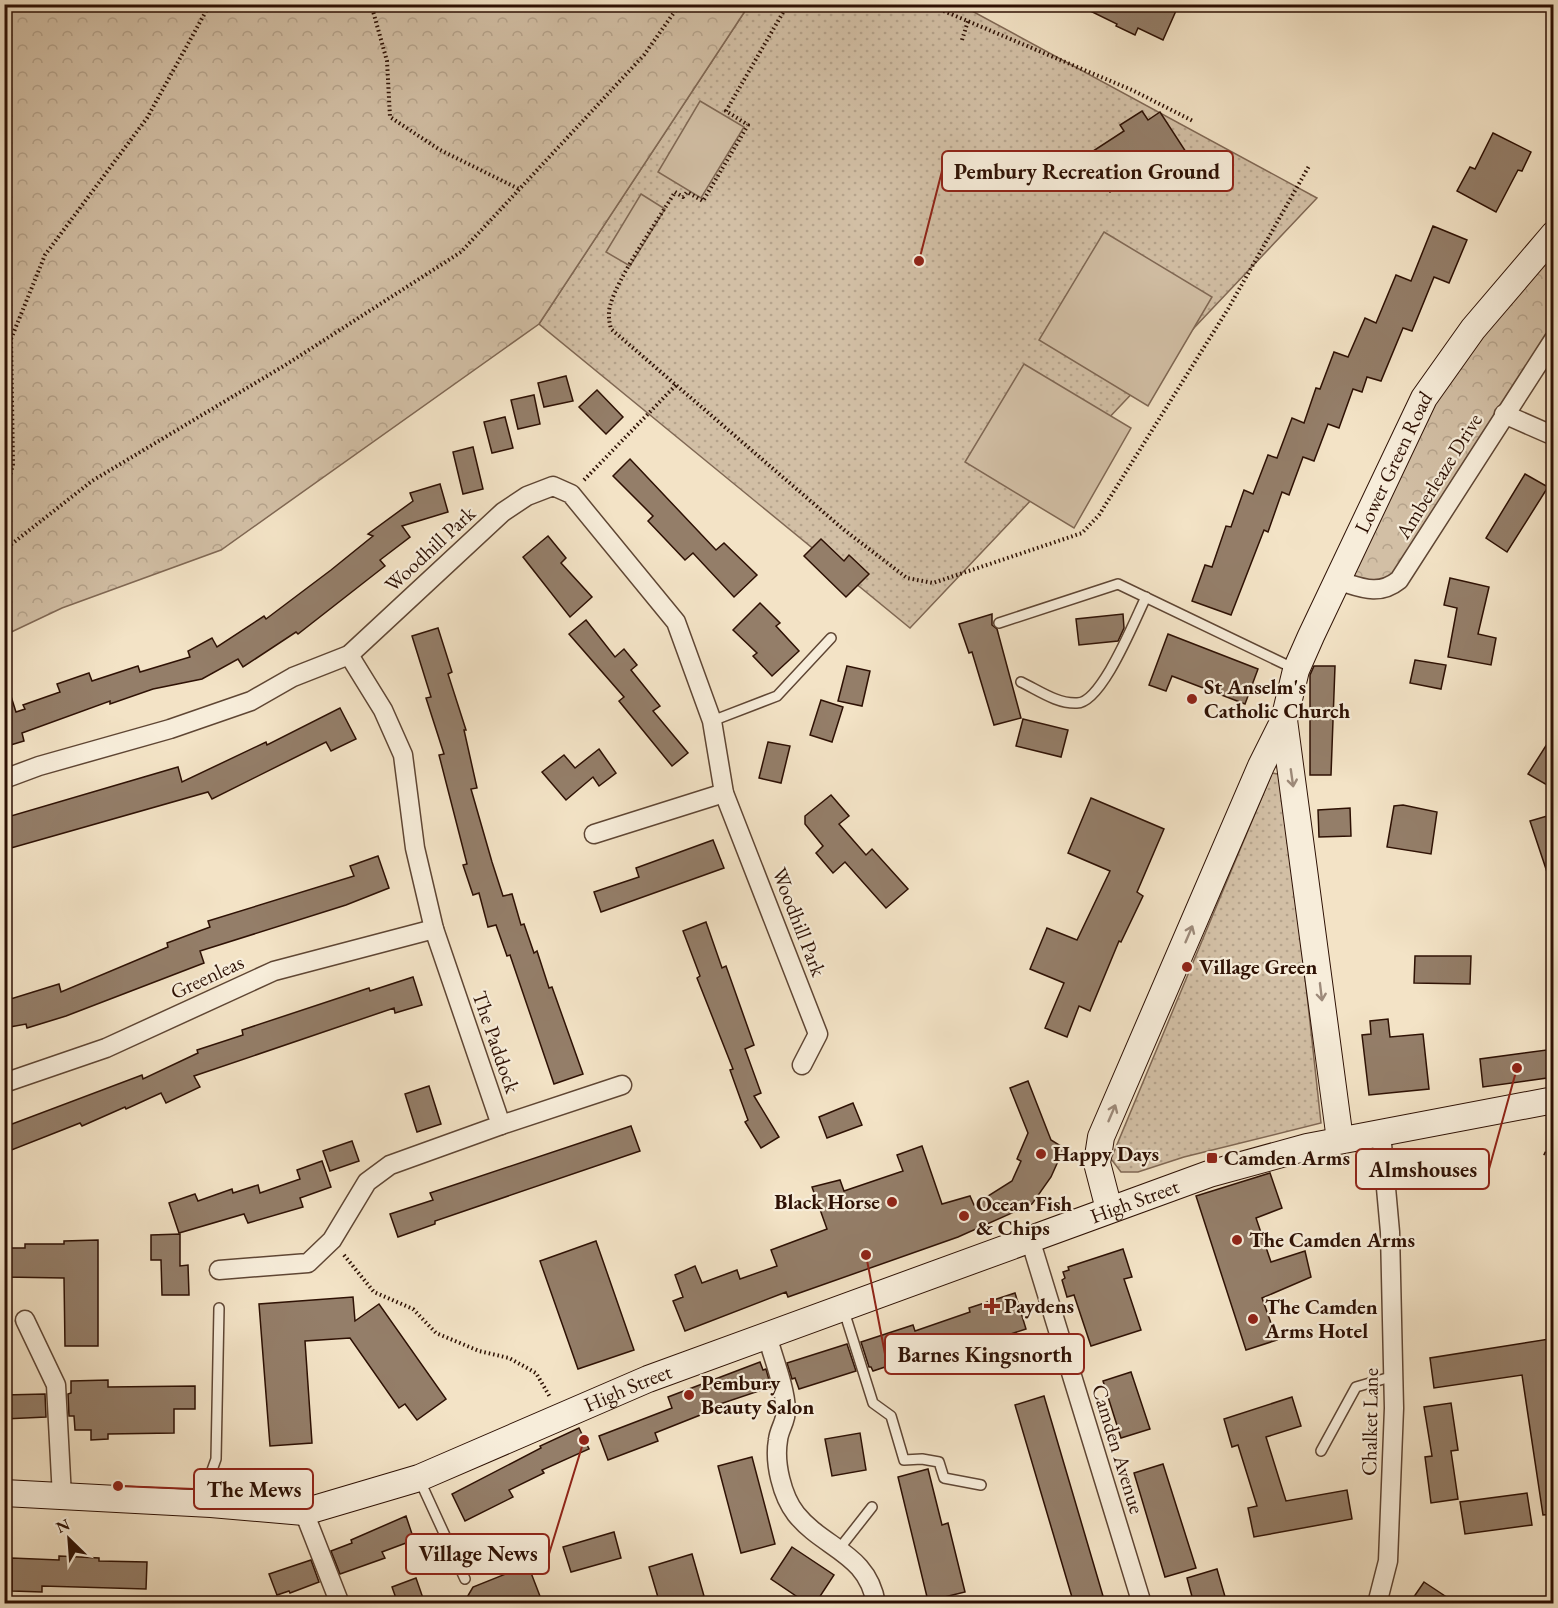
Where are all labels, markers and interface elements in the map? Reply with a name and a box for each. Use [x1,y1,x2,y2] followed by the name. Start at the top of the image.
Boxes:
[942,151,1233,191] callout: Pembury Recreation Ground
[954,157,1220,186] text: Pembury Recreation Ground
[1348,385,1438,537] street label: Lower Green Road
[1389,408,1488,544] street label: Amberleaze Drive
[379,499,482,598] street label: Woodhill Park
[1204,673,1351,724] place label: St Anselm's Catholic Church
[1185,692,1199,706] marker: St Anselm's Catholic Church
[1286,768,1297,788] one-way arrow
[766,863,833,981] street label: Woodhill Park
[1184,925,1195,944] one-way arrow
[166,948,248,1005] street label: Greenleas
[1199,953,1317,980] place label: Village Green
[1180,960,1194,974] marker: Village Green
[1315,982,1326,1002] one-way arrow
[466,987,527,1098] street label: The Paddock
[1107,1104,1118,1122] one-way arrow
[1053,1140,1159,1167] place label: Happy Days
[1224,1144,1350,1171] place label: Camden Arms
[1034,1147,1048,1161] marker: Happy Days
[1356,1149,1489,1189] callout: Almshouses
[1205,1151,1219,1165] marker: Camden Arms
[1368,1155,1477,1184] text: Almshouses
[1086,1172,1183,1229] street label: High Street
[774,1188,880,1215] place label: Black Horse
[976,1190,1073,1241] place label: Ocean Fish & Chips
[885,1195,899,1209] marker: Black Horse
[957,1209,971,1223] marker: Ocean Fish & Chips
[1249,1226,1415,1253] place label: The Camden Arms
[1230,1233,1244,1247] marker: The Camden Arms
[1004,1292,1074,1319] place label: Paydens
[1264,1293,1378,1344] place label: The Camden Arms Hotel
[985,1299,999,1313] marker: Paydens
[1246,1312,1260,1326] marker: The Camden Arms Hotel
[885,1334,1084,1374] callout: Barnes Kingsnorth
[897,1340,1073,1369] text: Barnes Kingsnorth
[580,1357,676,1418] street label: High Street
[1355,1368,1384,1476] street label: Chalket Lane
[701,1369,814,1420] place label: Pembury Beauty Salon
[1086,1381,1151,1517] street label: Camden Avenue
[682,1388,696,1402] marker: Pembury Beauty Salon
[194,1469,313,1509] callout: The Mews
[207,1475,302,1504] text: The Mews
[39,1509,99,1569] north arrow
[53,1514,73,1538] text: N
[406,1534,549,1574] callout: Village News
[418,1539,538,1568] text: Village News

